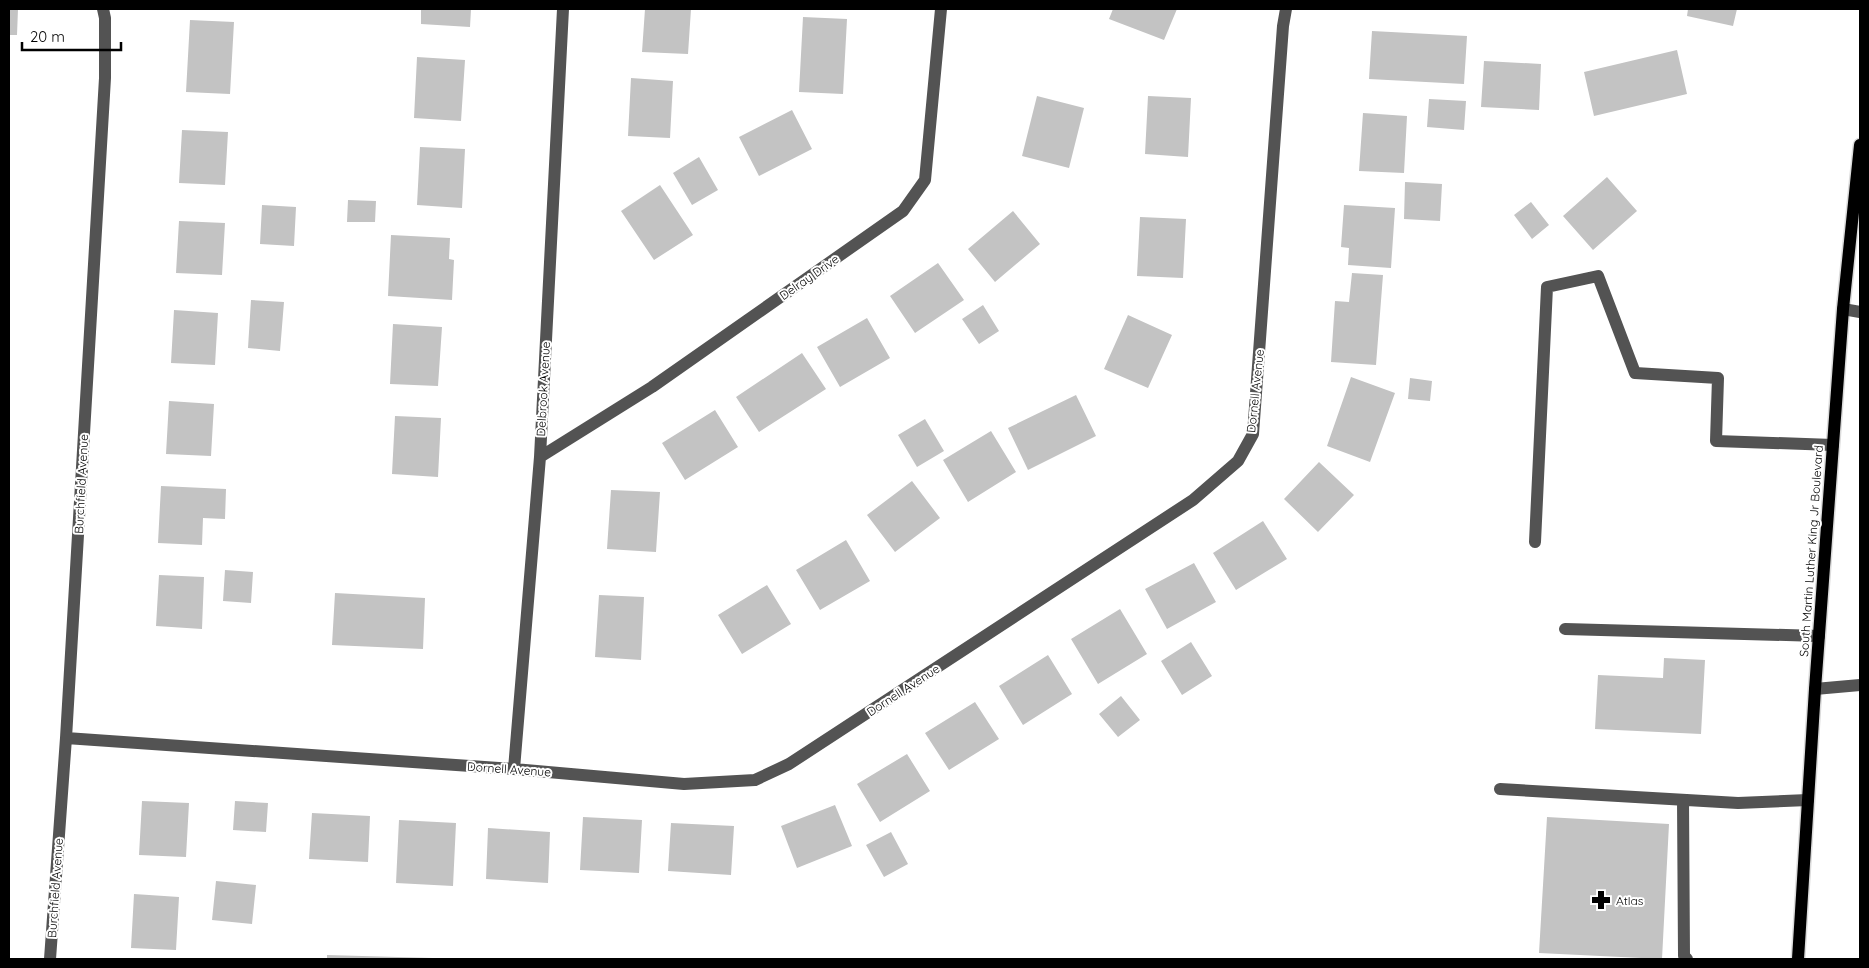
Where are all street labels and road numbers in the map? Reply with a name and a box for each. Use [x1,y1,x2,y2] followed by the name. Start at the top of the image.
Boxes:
[776,251,842,303] street label: Delray Drive
[533,341,553,437] street label: Delbrook Avenue
[1243,348,1267,434] street label: Dornell Avenue
[71,434,91,534] street label: Burchfield Avenue
[1796,445,1826,657] street label: South Martin Luther King Jr Boulevard
[864,661,943,719] street label: Dornell Avenue
[467,759,552,779] street label: Dornell Avenue
[44,837,66,938] street label: Burchfield Avenue

